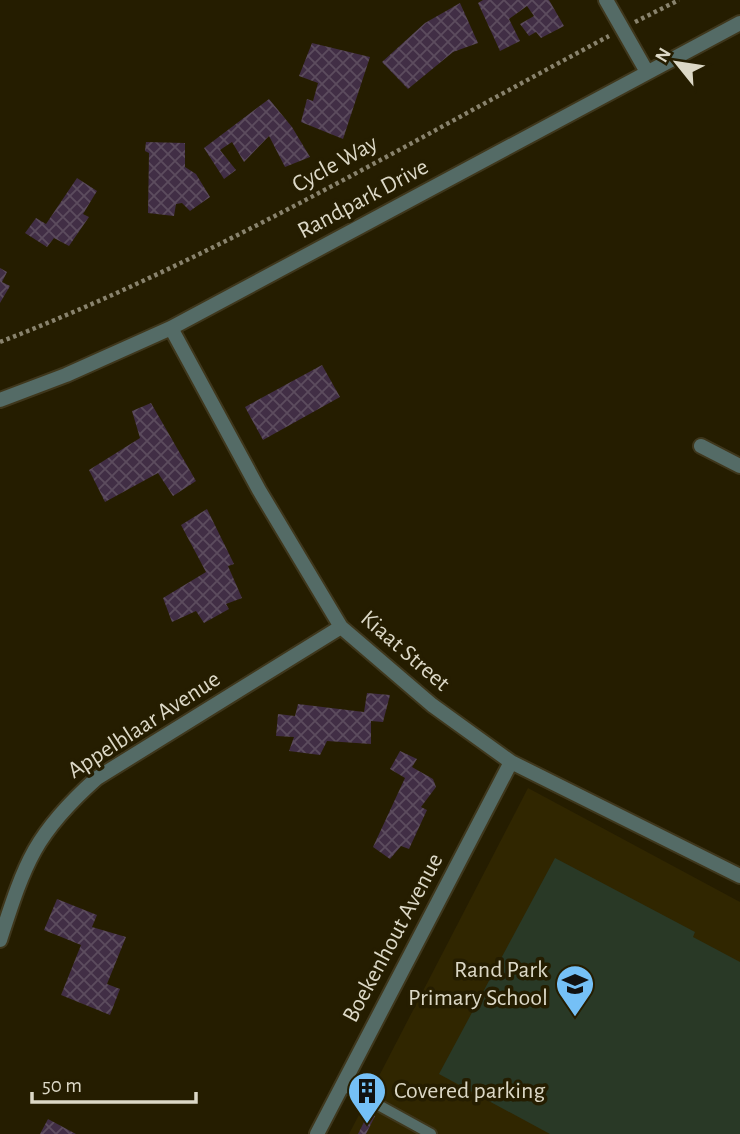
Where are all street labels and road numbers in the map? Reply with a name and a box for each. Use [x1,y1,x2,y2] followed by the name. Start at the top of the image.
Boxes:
[288,131,382,197] street label: Cycle Way
[294,155,432,243] street label: Randpark Drive
[356,606,454,696] street label: Kiaat Street
[63,667,225,783] street label: Appelblaar Avenue
[338,850,448,1026] street label: Boekenhout Avenue

